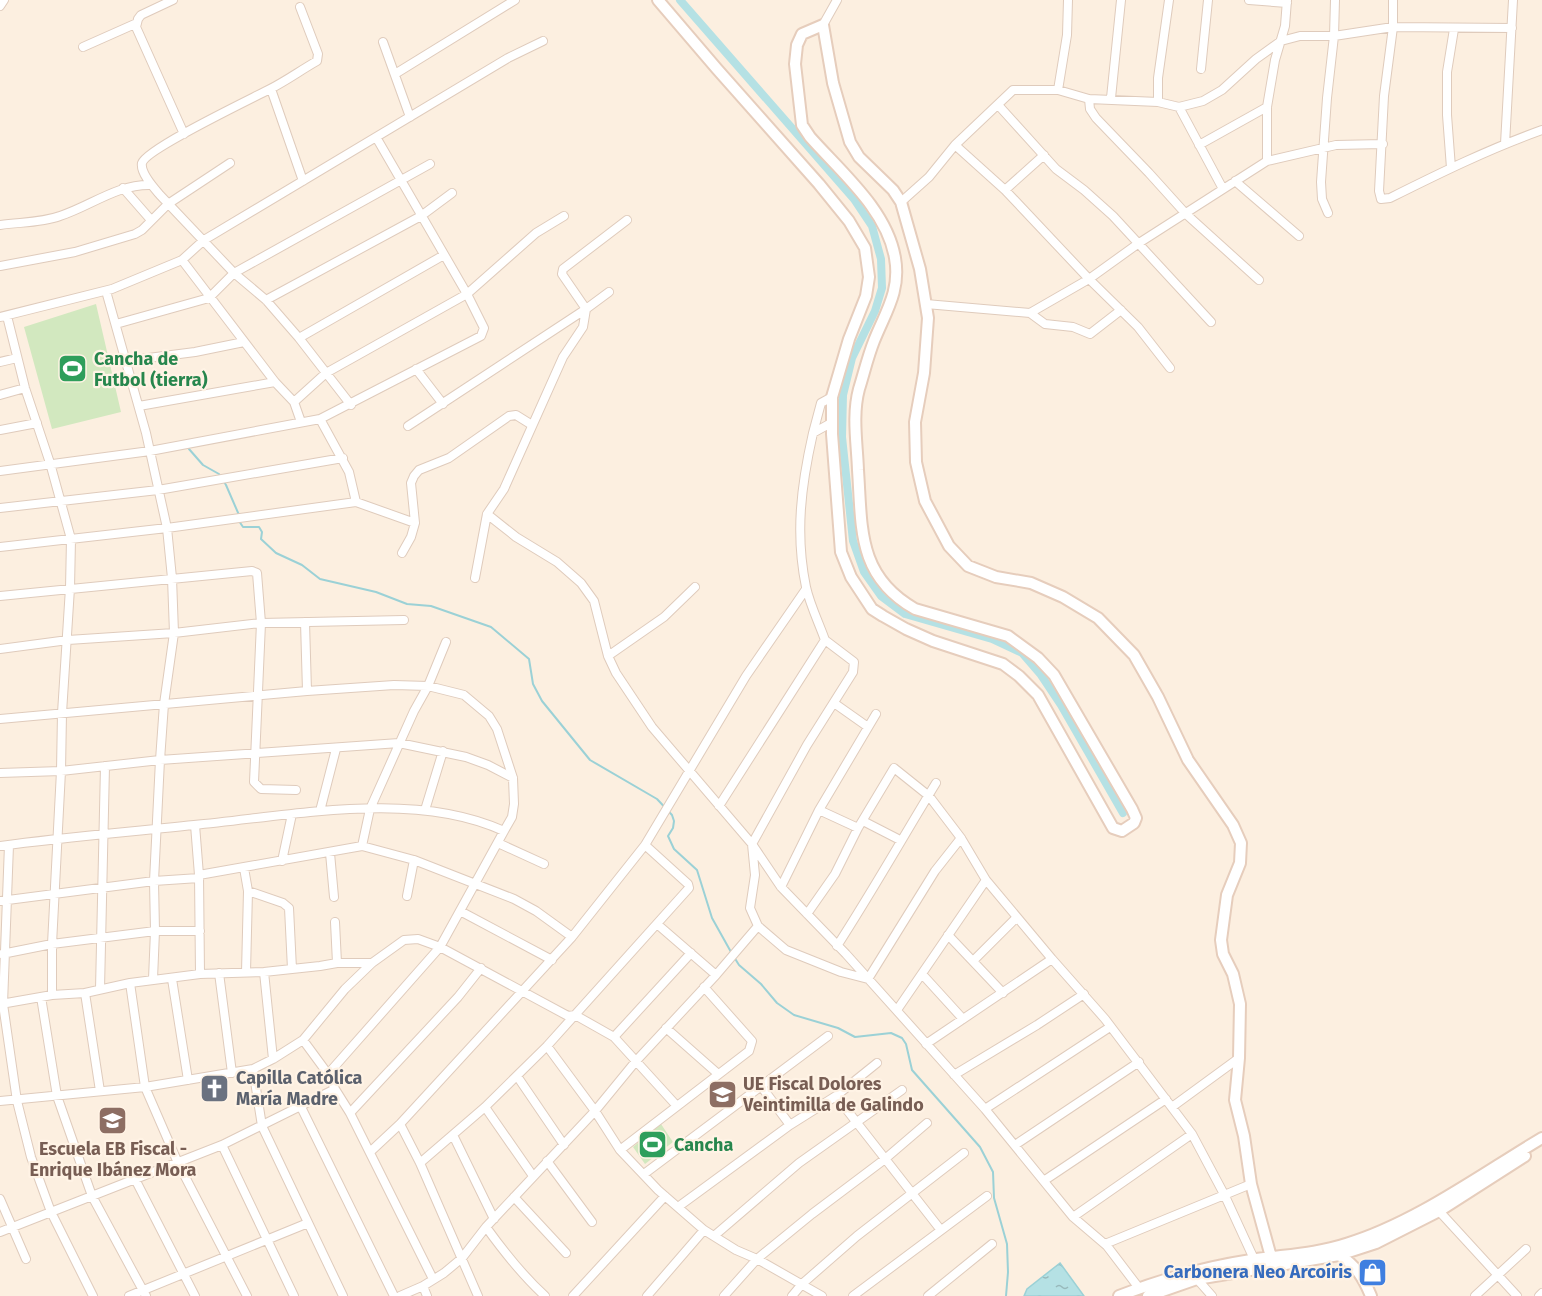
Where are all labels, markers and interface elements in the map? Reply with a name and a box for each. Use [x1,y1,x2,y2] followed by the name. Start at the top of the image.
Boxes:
[94,348,208,391] place label: Cancha de Futbol (tierra)
[57,353,89,385] sports icon: Cancha de Futbol (tierra)
[236,1067,363,1110] place label: Capilla Católica María Madre
[199,1072,231,1104] church icon: Capilla Católica María Madre
[742,1073,924,1116] place label: UE Fiscal Dolores Veintimilla de Galindo
[706,1078,738,1110] school or university icon: UE Fiscal Dolores Veintimilla de Galindo
[97,1104,129,1136] school or university icon: Escuela EB Fiscal - Enrique Ibánez Mora
[637,1129,669,1161] sports icon: Cancha
[674,1134,733,1156] place label: Cancha
[30,1138,197,1181] place label: Escuela EB Fiscal - Enrique Ibánez Mora
[1357,1256,1389,1288] shop icon: Carbonera Neo Arcoíris
[1164,1261,1352,1283] place label: Carbonera Neo Arcoíris

